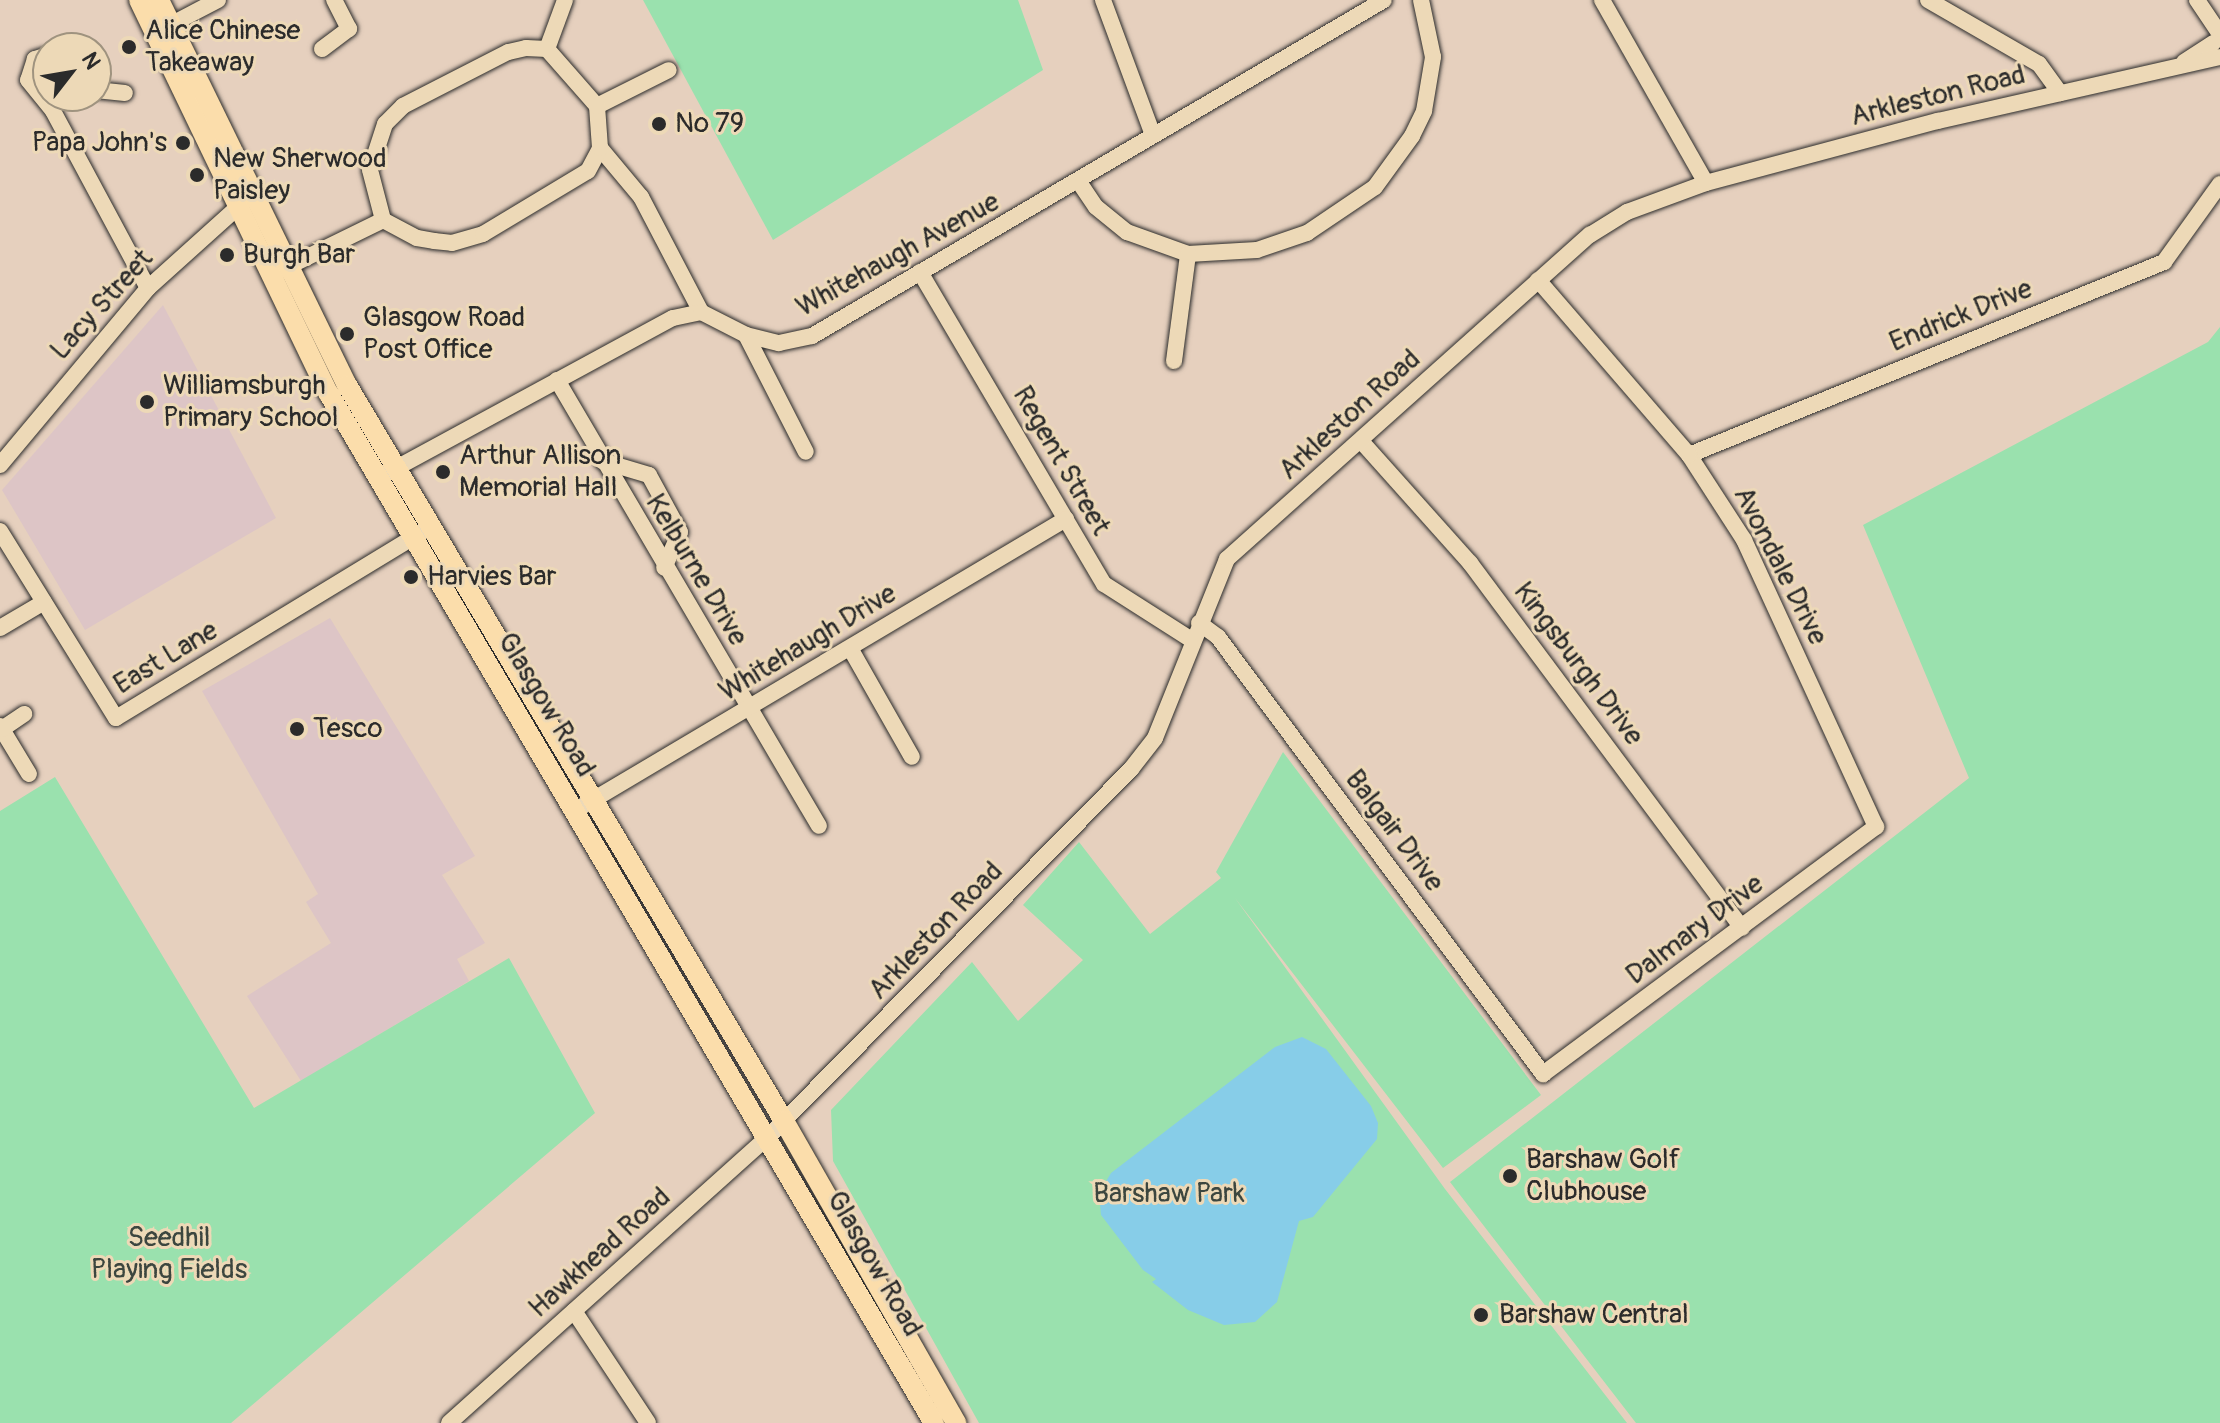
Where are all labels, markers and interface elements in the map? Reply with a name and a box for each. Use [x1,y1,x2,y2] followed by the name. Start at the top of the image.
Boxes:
[145,14,300,80] place label: Alice Chinese Takeaway
[32,32,112,112] north arrow
[120,38,138,56] marker: Alice Chinese Takeaway
[75,47,107,74] text: N
[1847,58,2029,134] street label: Arkleston Road
[675,107,744,141] place label: No 79
[650,115,668,133] marker: No 79
[32,126,167,160] place label: Papa John's
[174,134,192,152] marker: Papa John's
[213,142,387,208] place label: New Sherwood Paisley
[188,166,206,184] marker: New Sherwood Paisley
[791,185,1005,325] street label: Whitehaugh Avenue
[243,238,355,272] place label: Burgh Bar
[44,243,160,367] street label: Lacy Street
[218,246,236,264] marker: Burgh Bar
[1885,272,2037,360] street label: Endrick Drive
[363,301,525,367] place label: Glasgow Road Post Office
[338,325,356,343] marker: Glasgow Road Post Office
[1272,343,1428,487] street label: Arkleston Road
[163,369,339,435] place label: Williamsburgh Primary School
[1005,381,1117,541] street label: Regent Street
[138,393,156,411] marker: Williamsburgh Primary School
[459,439,621,505] place label: Arthur Allison Memorial Hall
[434,463,452,481] marker: Arthur Allison Memorial Hall
[1726,481,1834,651] street label: Avondale Drive
[638,488,754,652] street label: Kelburne Drive
[427,560,557,594] place label: Harvies Bar
[402,568,420,586] marker: Harvies Bar
[1506,576,1650,752] street label: Kingsburgh Drive
[713,577,903,709] street label: Whitehaugh Drive
[108,614,224,702] street label: East Lane
[490,627,602,783] street label: Glasgow Road
[313,712,382,746] place label: Tesco
[288,720,306,738] marker: Tesco
[1337,764,1451,898] street label: Balgair Drive
[862,855,1010,1007] street label: Arkleston Road
[1620,868,1770,992] street label: Dalmary Drive
[1526,1143,1680,1209] place label: Barshaw Golf Clubhouse
[1501,1167,1519,1185] marker: Barshaw Golf Clubhouse
[1093,1177,1245,1211] park label: Barshaw Park
[522,1181,678,1325] street label: Hawkhead Road
[819,1185,929,1343] street label: Glasgow Road
[91,1221,247,1287] park label: Seedhil Playing Fields
[1499,1298,1689,1332] place label: Barshaw Central
[1470,1304,1492,1326] marker: Barshaw Central

